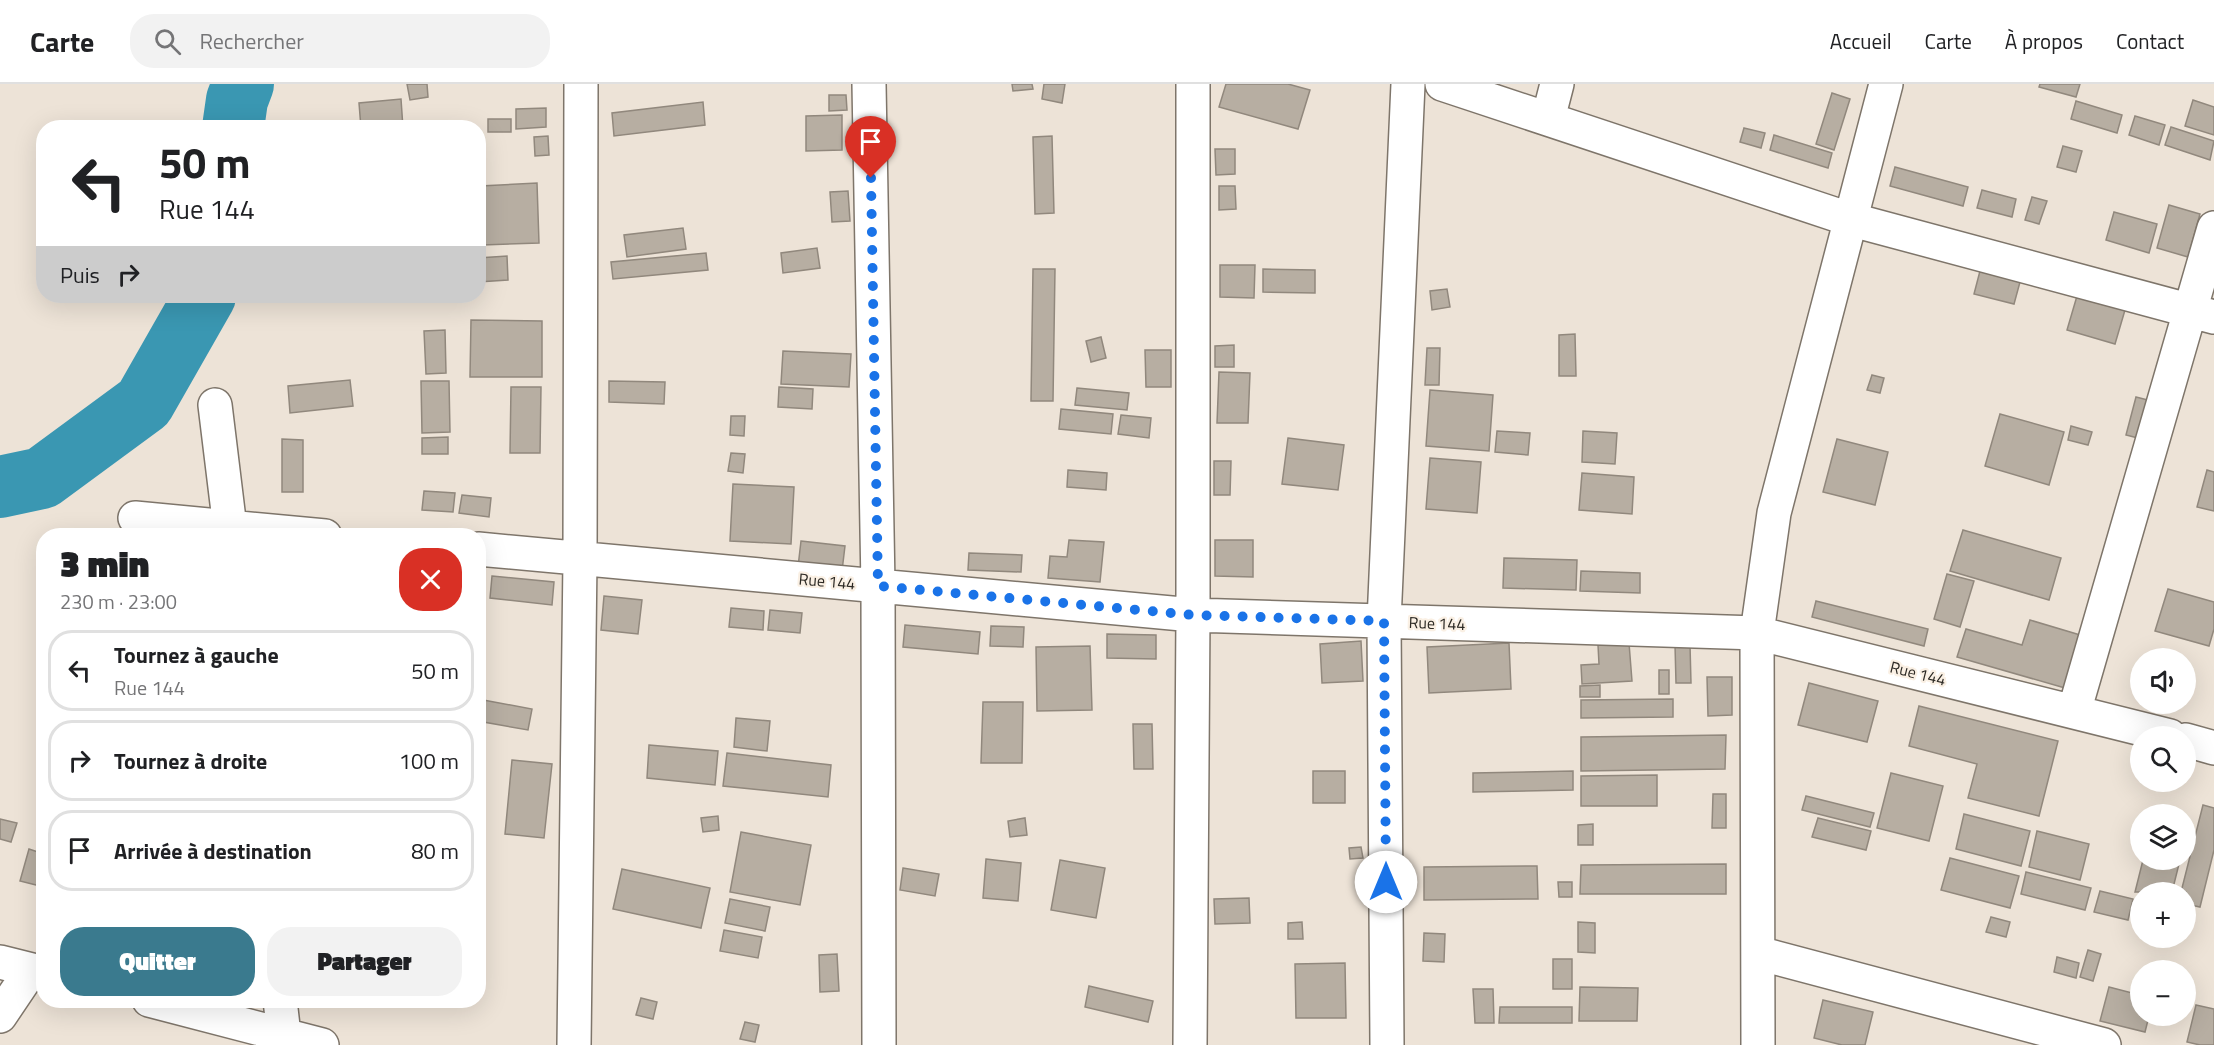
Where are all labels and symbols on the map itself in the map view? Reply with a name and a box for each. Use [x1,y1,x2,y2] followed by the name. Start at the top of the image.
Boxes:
[845,116,896,178] pin
[798,567,856,595] street label: Rue 144
[1408,610,1466,636] street label: Rue 144
[1888,654,1948,692] street label: Rue 144
[1354,850,1418,914] position arrow

